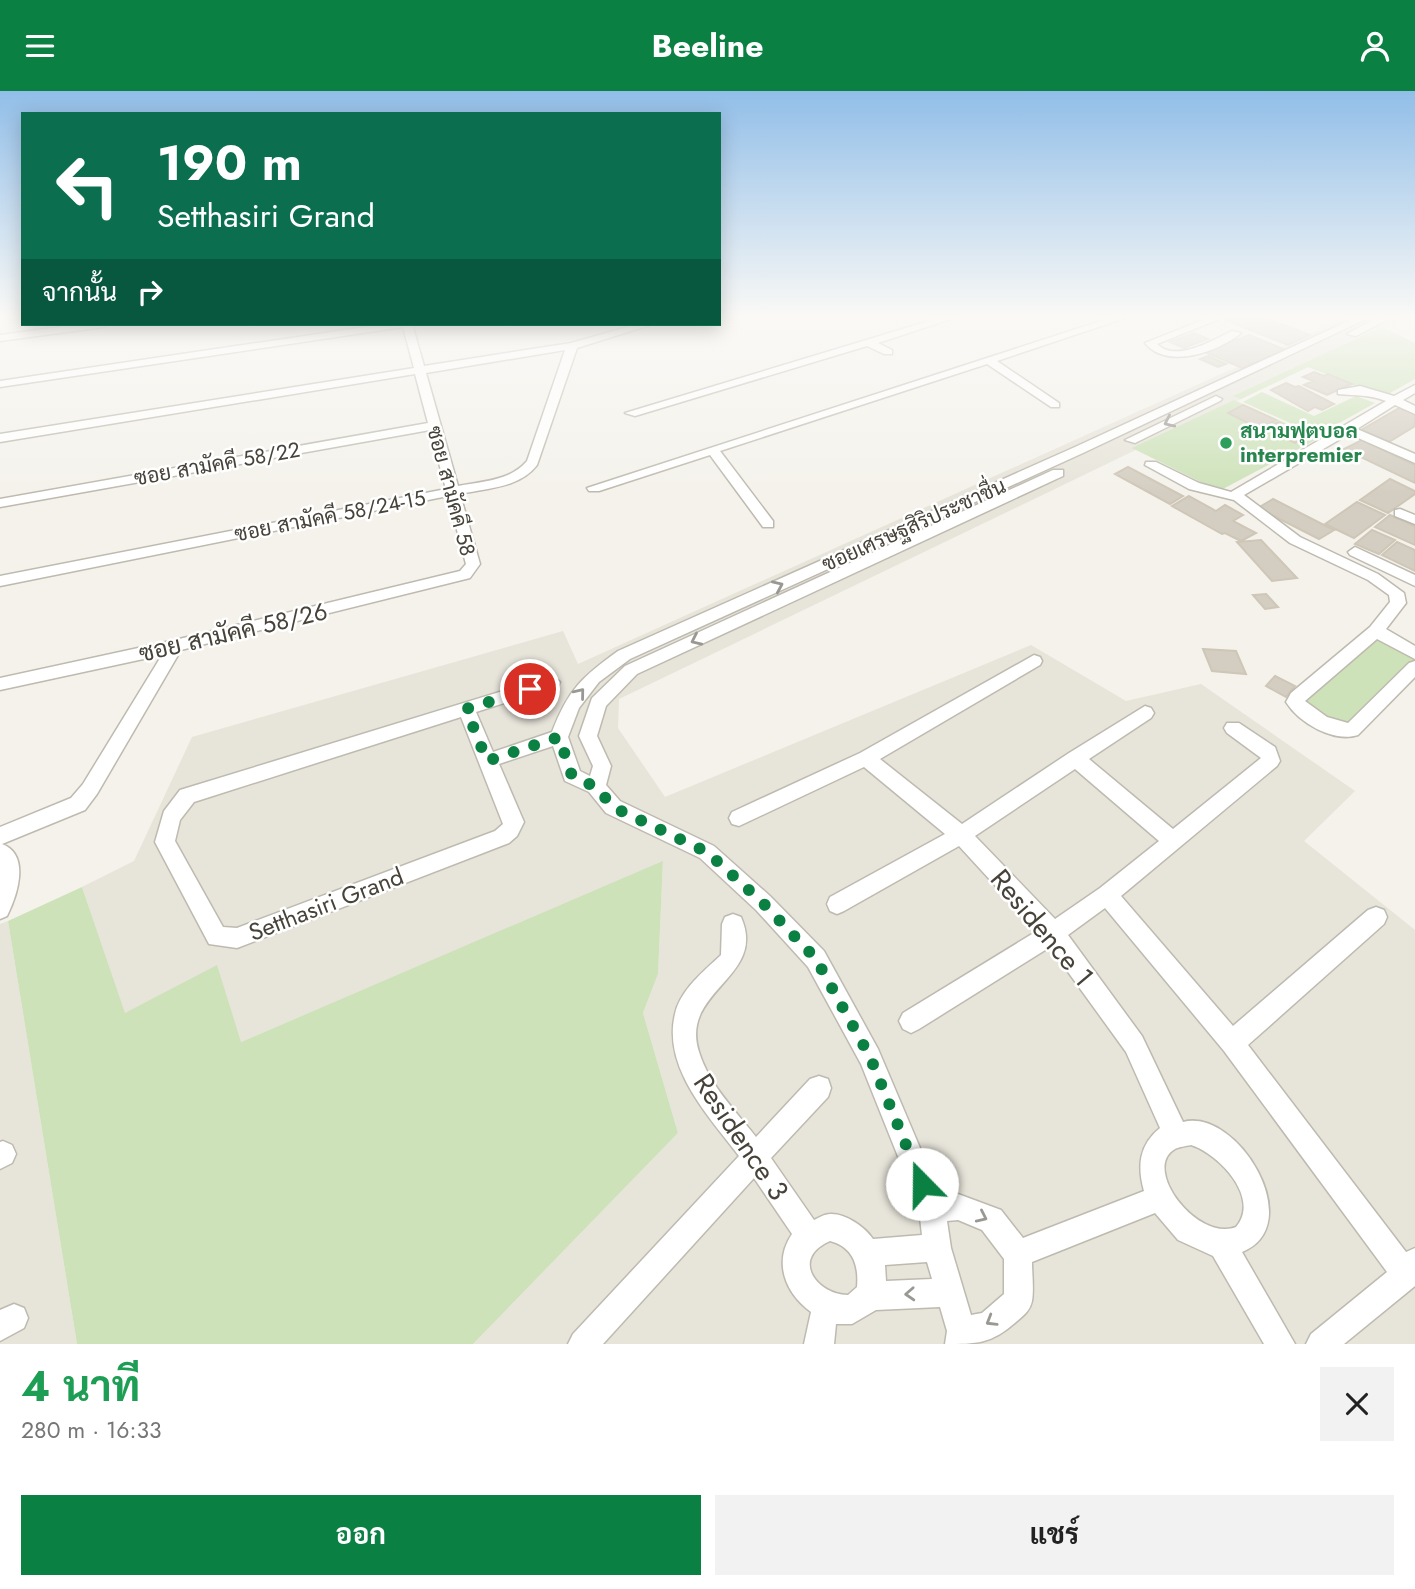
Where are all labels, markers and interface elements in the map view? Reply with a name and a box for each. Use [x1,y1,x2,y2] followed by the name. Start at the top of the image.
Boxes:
[651,23,764,69] text: Beeline
[21,27,59,65] icon: menu
[1356,27,1394,65] icon: person
[157,128,302,198] text: 190 m
[42,140,133,231] icon: left
[157,193,375,239] text: Setthasiri Grand
[42,273,117,311] text: จากนั้น
[131,273,169,311] icon: right
[1164,413,1176,427] one-way arrow
[1240,416,1363,470] place label: สนามฟุตบอล interpremier
[419,423,483,559] street label: ซอย สามัคคี 58
[132,435,302,493] street label: ซอย สามัคคี 58/22
[1218,435,1234,451] marker: สนามฟุตบอล interpremier
[815,466,1011,579] street label: ซอยเศรษฐสิริประชาชื่น
[232,483,428,549] street label: ซอย สามัคคี 58/24-15
[770,580,783,594] one-way arrow
[135,593,331,671] street label: ซอย สามัคคี 58/26
[691,632,703,646] one-way arrow
[500,659,560,719] pin
[511,670,549,708] icon: arrive
[572,689,584,702] one-way arrow
[243,858,409,950] street label: Setthasiri Grand
[980,860,1104,996] street label: Residence 1
[683,1065,799,1209] street label: Residence 3
[885,1147,959,1221] position arrow
[975,1209,987,1223] one-way arrow
[904,1287,915,1302] one-way arrow
[986,1313,999,1326] one-way arrow
[21,1356,140,1417] text: 4 นาที
[1320,1367,1394,1441] button: close
[21,1413,162,1447] text: 280 m · 16:33
[21,1495,701,1575] button: ออก
[715,1495,1394,1575] button: แชร์

